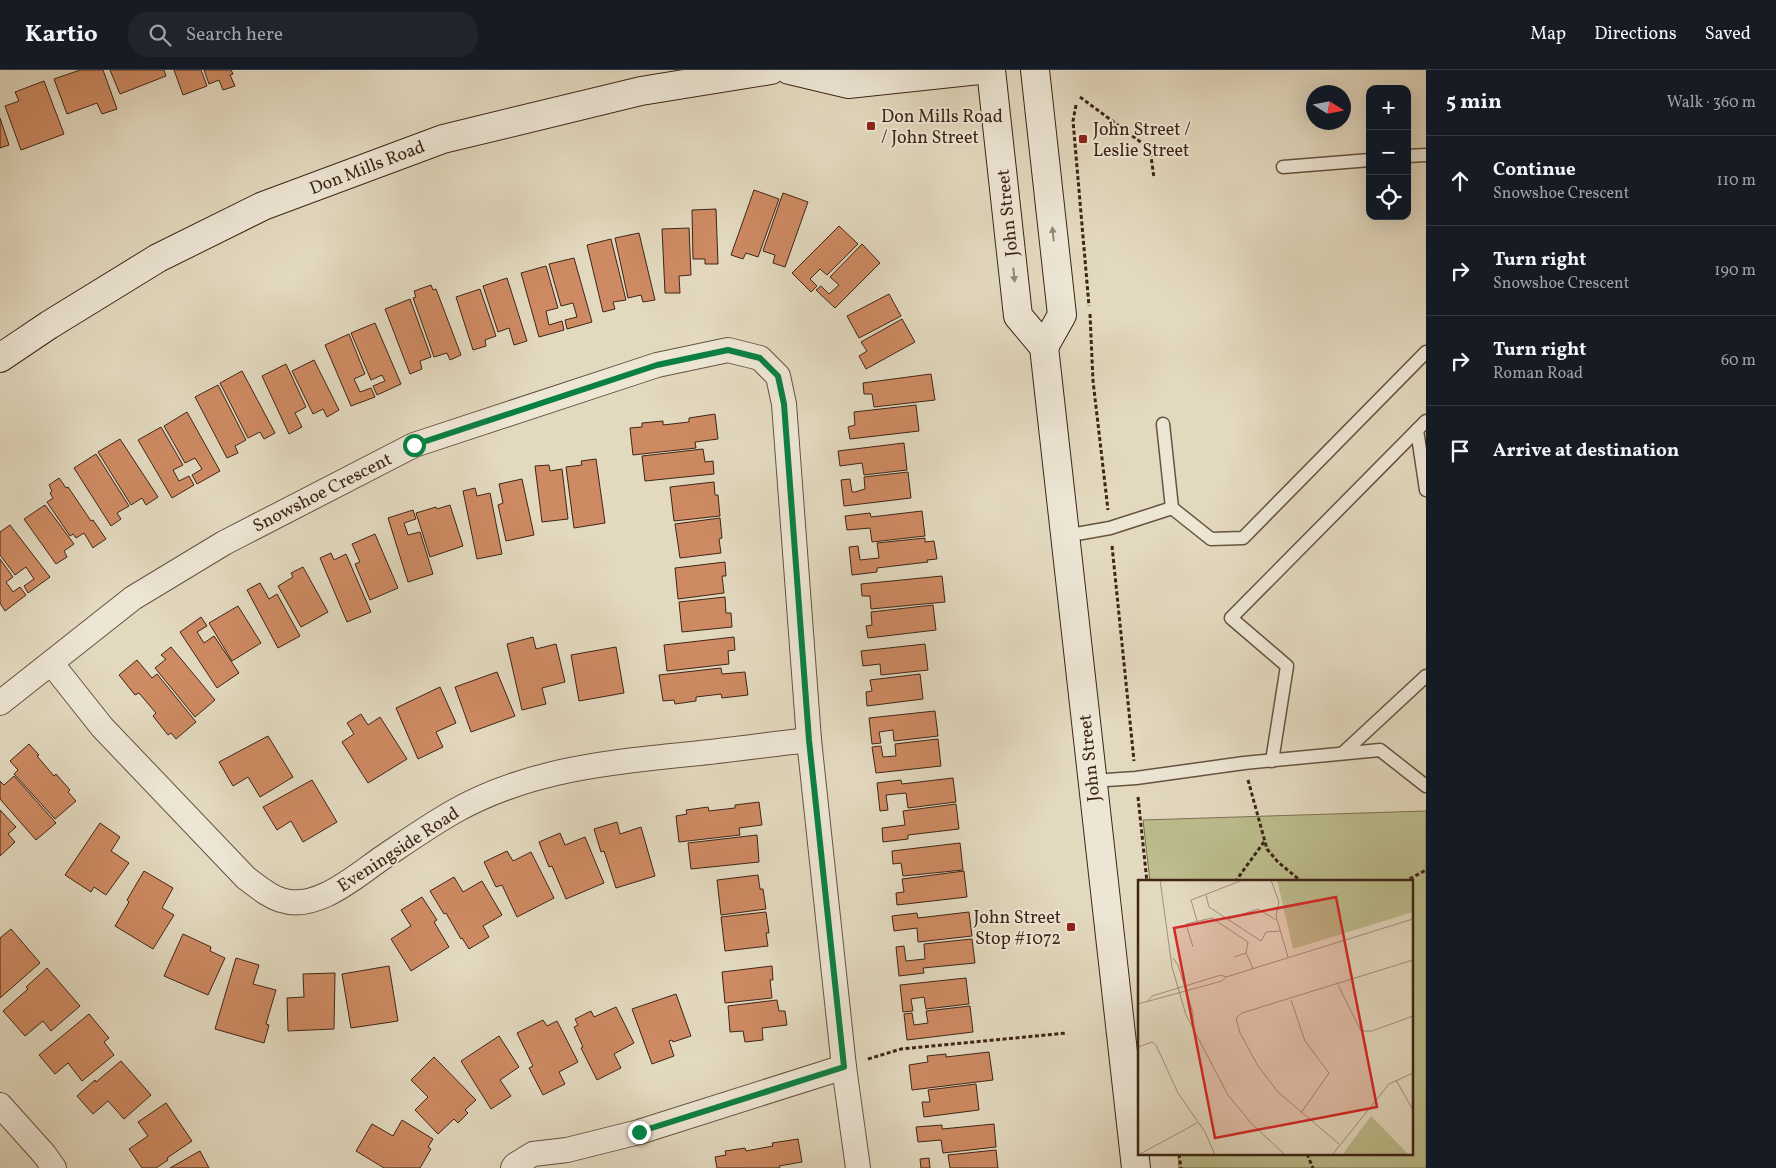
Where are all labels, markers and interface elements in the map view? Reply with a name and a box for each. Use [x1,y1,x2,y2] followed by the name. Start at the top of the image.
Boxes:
[128,12,478,57] search box
[25,18,98,52] text: Kartio
[146,21,174,49] icon: search
[186,22,283,48] text: Search here
[1530,22,1566,47] text: Map
[1594,22,1677,47] text: Directions
[1705,22,1751,47] text: Saved
[1306,85,1351,130] north arrow
[1366,85,1411,220] map controls
[1366,85,1411,130] button: +
[1446,88,1502,117] text: 5 min
[1667,92,1756,114] text: Walk · 360 m
[881,105,1003,151] place label: Don Mills Road / John Street
[1093,118,1191,164] place label: John Street / Leslie Street
[865,120,877,132] marker: Don Mills Road / John Street
[1366,130,1411,175] button: −
[1077,133,1089,145] marker: John Street / Leslie Street
[306,135,429,202] street label: Don Mills Road
[1493,157,1576,183] text: Continue
[1446,167,1474,195] icon: ahead
[991,168,1026,258] street label: John Street
[1717,170,1756,192] text: 110 m
[1366,175,1411,220] button: locate
[1493,183,1629,205] text: Snowshoe Crescent
[1049,225,1057,241] one-way arrow
[1493,247,1586,273] text: Turn right
[1446,257,1474,285] icon: right
[1714,260,1756,282] text: 190 m
[1010,267,1018,283] one-way arrow
[1493,273,1629,295] text: Snowshoe Crescent
[1493,337,1586,363] text: Turn right
[1446,347,1474,375] icon: right
[1721,350,1756,372] text: 60 m
[1493,363,1583,385] text: Roman Road
[403,434,426,457] route start
[1446,437,1474,465] icon: arrive
[1493,438,1679,464] text: Arrive at destination
[249,447,397,539] street label: Snowshoe Crescent
[1073,713,1108,803] street label: John Street
[333,801,465,899] street label: Eveningside Road
[1138,880,1414,1156] inset map
[973,906,1061,952] place label: John Street Stop #1072
[1065,921,1077,933] marker: John Street Stop #1072
[628,1121,651,1144] route end

